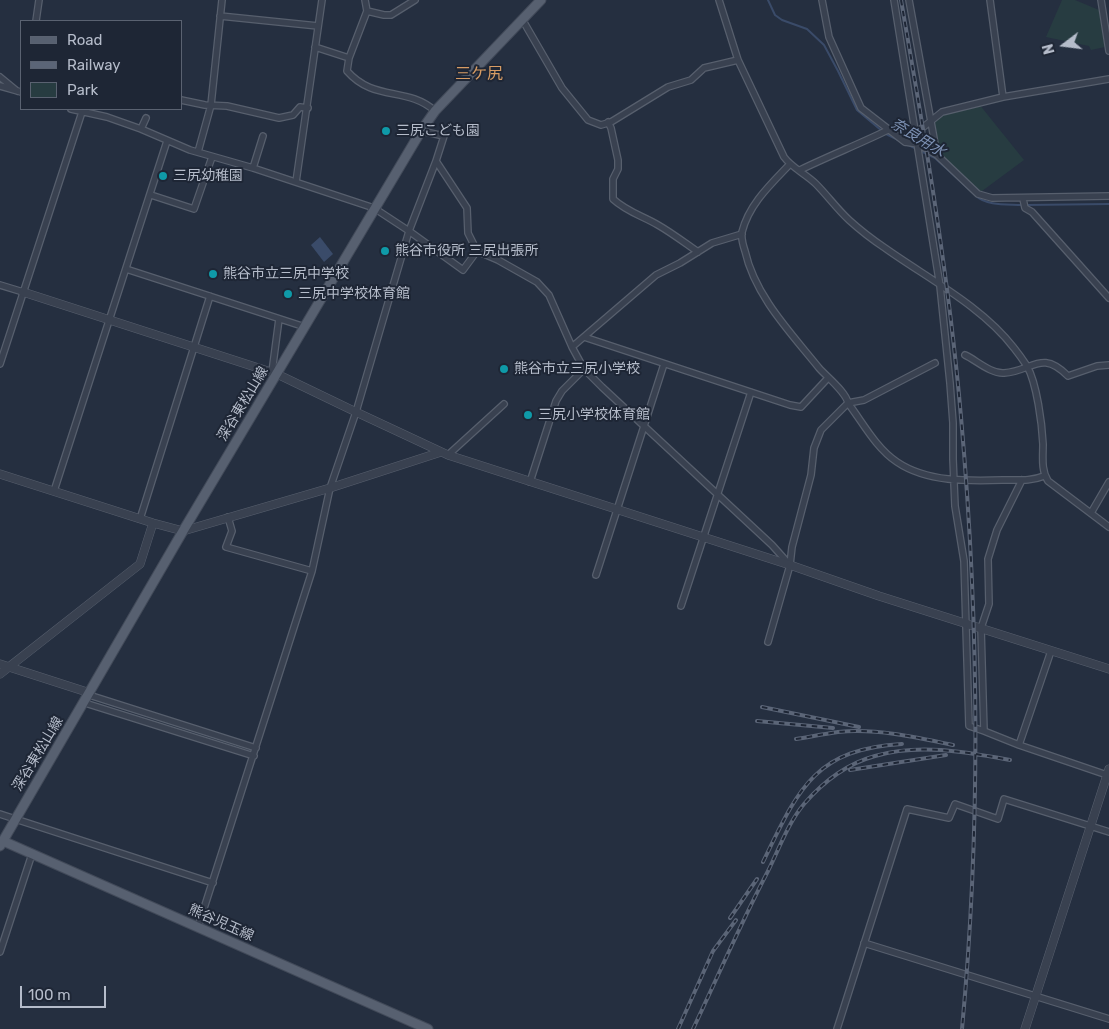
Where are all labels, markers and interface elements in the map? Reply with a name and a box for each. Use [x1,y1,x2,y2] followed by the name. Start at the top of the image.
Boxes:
[20,20,182,110] legend
[1039,20,1089,70] north arrow
[67,31,103,49] text: Road
[1040,42,1059,56] text: N
[67,56,121,74] text: Railway
[455,64,503,84] district label: 三ケ尻
[67,81,98,99] text: Park
[888,115,948,161] water label: 奈良用水
[396,123,480,139] place label: 三尻こども園
[380,125,392,137] marker: 三尻こども園
[173,168,243,184] place label: 三尻幼稚園
[157,170,169,182] marker: 三尻幼稚園
[395,243,538,259] place label: 熊谷市役所 三尻出張所
[379,245,391,257] marker: 熊谷市役所 三尻出張所
[223,266,349,282] place label: 熊谷市立三尻中学校
[207,268,219,280] marker: 熊谷市立三尻中学校
[298,286,410,302] place label: 三尻中学校体育館
[282,288,294,300] marker: 三尻中学校体育館
[514,361,640,377] place label: 熊谷市立三尻小学校
[498,363,510,375] marker: 熊谷市立三尻小学校
[214,364,272,444] street label: 深谷東松山線
[538,407,650,423] place label: 三尻小学校体育館
[522,409,534,421] marker: 三尻小学校体育館
[9,714,67,794] street label: 深谷東松山線
[186,901,256,945] street label: 熊谷児玉線
[22,976,109,1008] scale bar
[28,986,70,1004] text: 100 m

